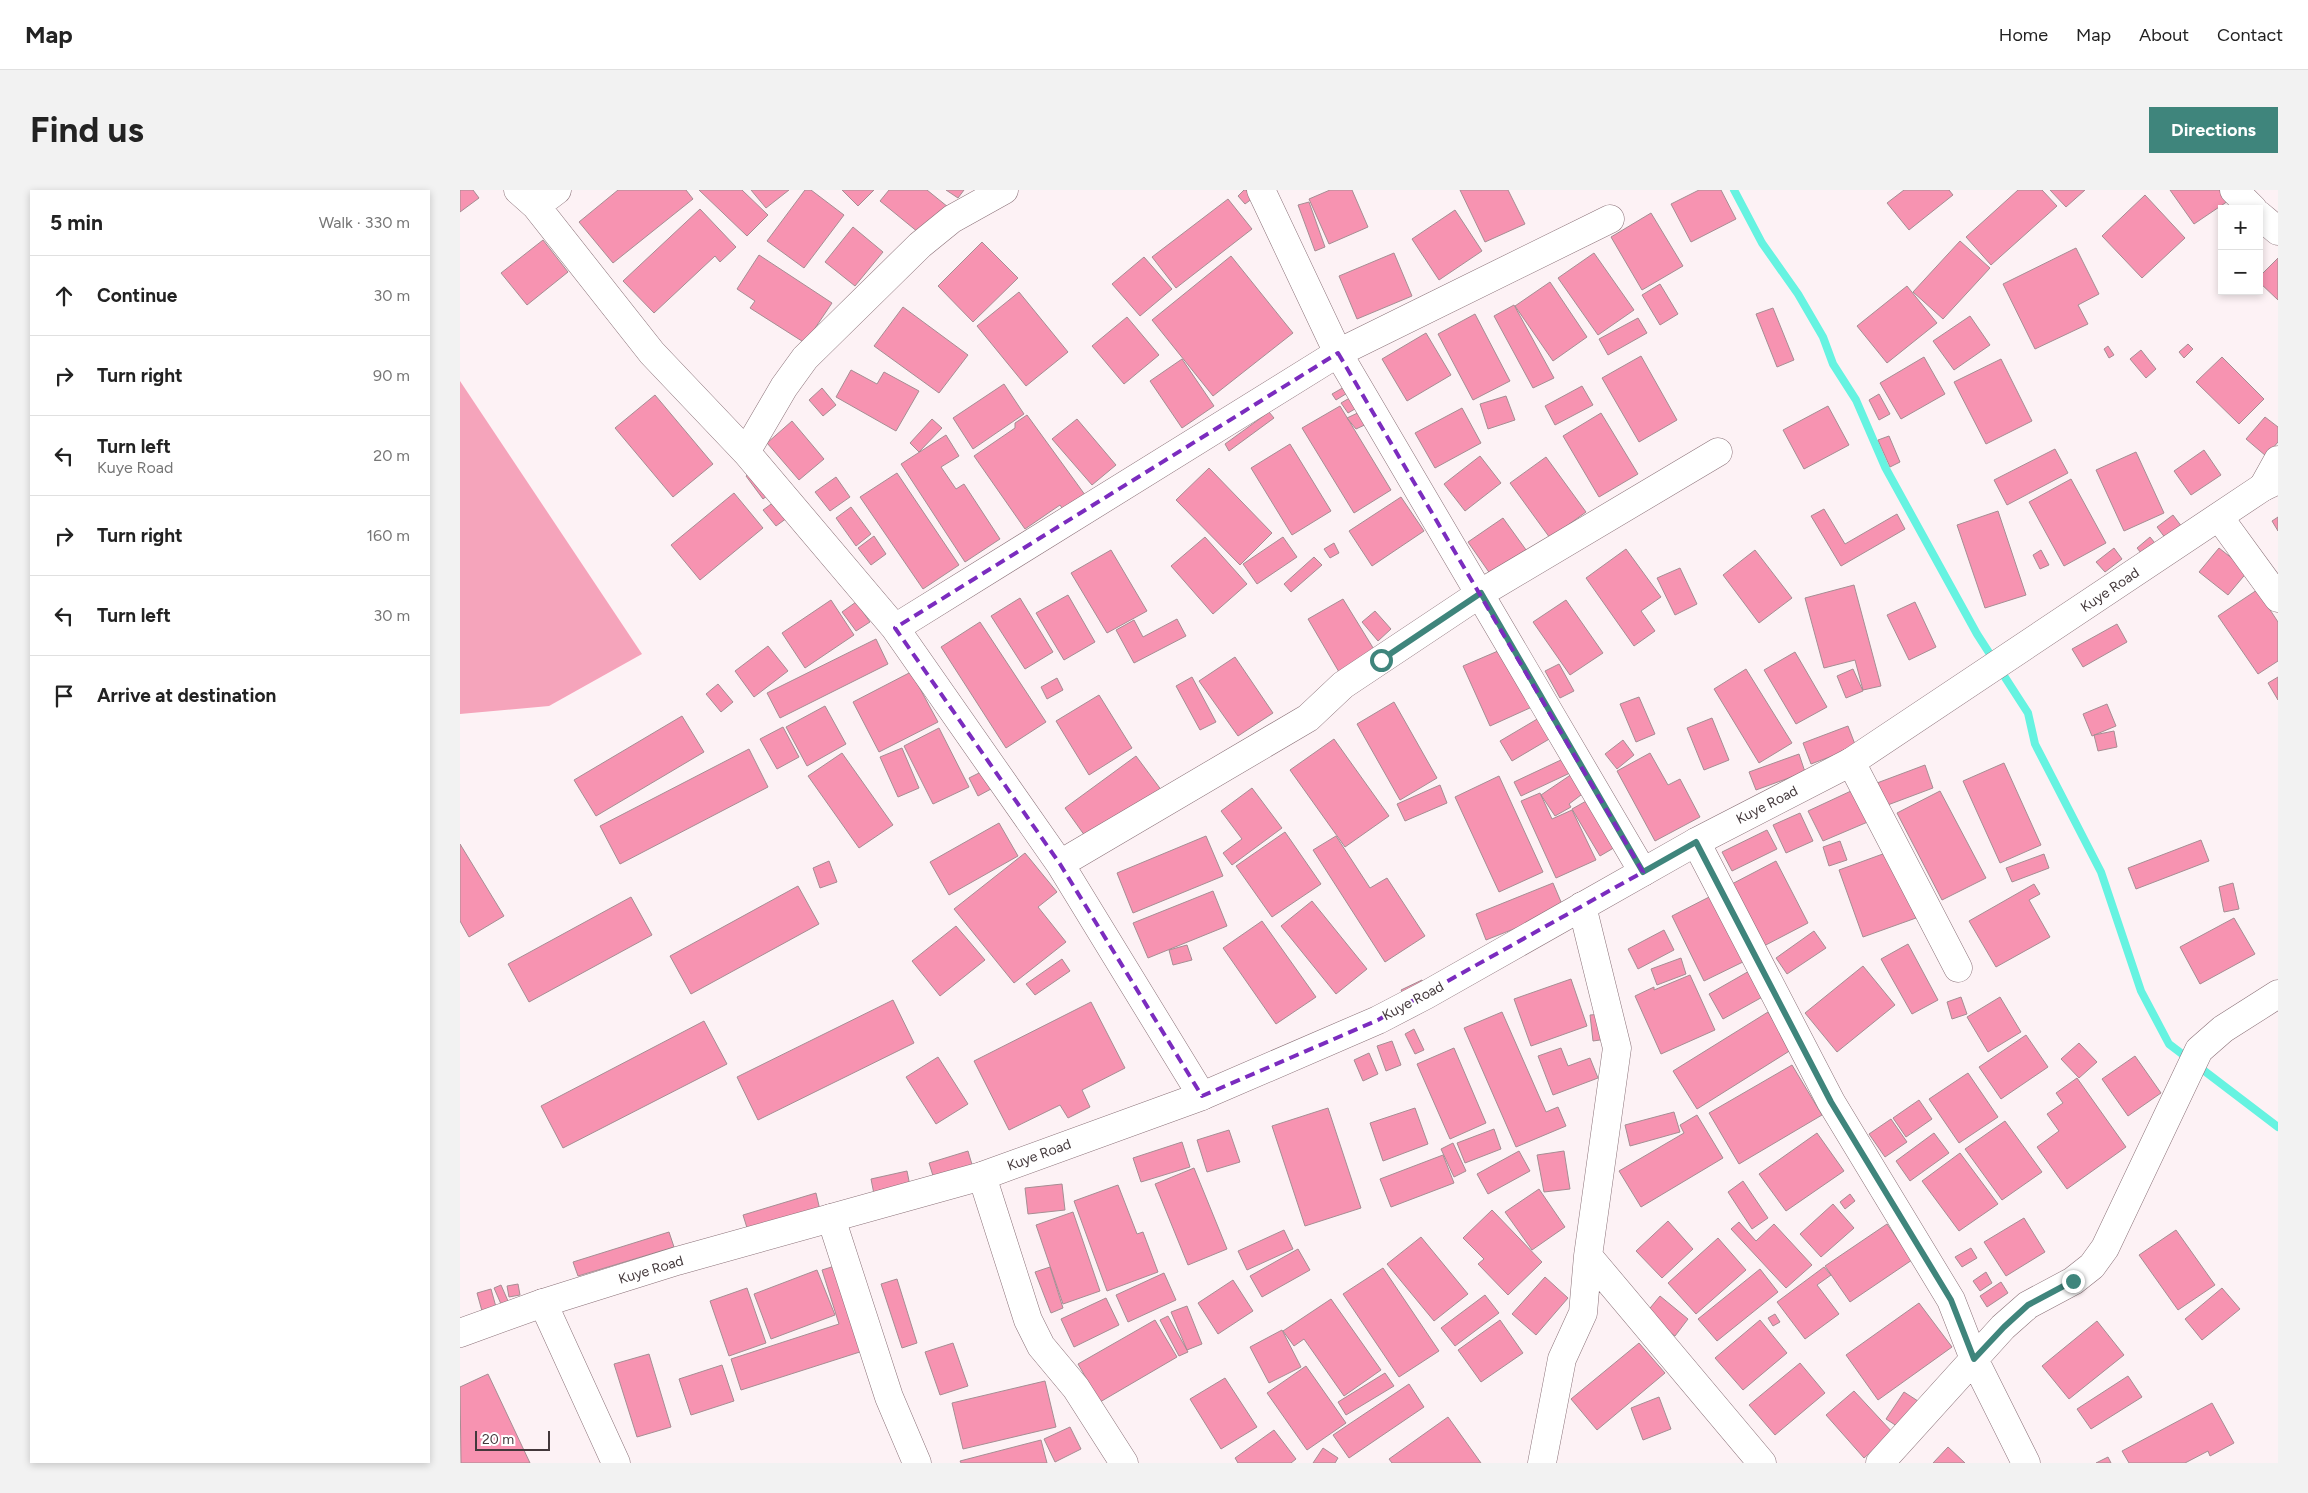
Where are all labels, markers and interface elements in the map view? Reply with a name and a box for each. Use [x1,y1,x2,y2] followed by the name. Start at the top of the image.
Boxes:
[25,20,73,49] text: Map
[1999,24,2048,46] text: Home
[2076,24,2111,46] text: Map
[2139,24,2189,46] text: About
[2217,24,2283,46] text: Contact
[2149,107,2278,153] button: Directions
[30,109,144,151] text: Find us
[2218,205,2263,295] map controls
[2218,205,2263,250] button: +
[50,210,103,235] text: 5 min
[319,213,410,232] text: Walk · 330 m
[2218,250,2263,295] button: −
[50,282,78,310] icon: ahead
[97,284,177,307] text: Continue
[373,286,410,305] text: 30 m
[50,362,78,390] icon: right
[97,364,183,387] text: Turn right
[373,366,410,385] text: 90 m
[97,435,171,458] text: Turn left
[50,442,78,470] icon: left
[373,446,410,465] text: 20 m
[97,458,173,477] text: Kuye Road
[50,522,78,550] icon: right
[97,524,183,547] text: Turn right
[367,526,410,545] text: 160 m
[2078,564,2142,616] street label: Kuye Road
[50,602,78,630] icon: left
[97,604,171,627] text: Turn left
[373,606,410,625] text: 30 m
[1370,649,1393,672] route start
[50,682,78,710] icon: arrive
[97,684,276,707] text: Arrive at destination
[1733,782,1801,828] street label: Kuye Road
[1379,978,1447,1024] street label: Kuye Road
[1005,1136,1073,1174] street label: Kuye Road
[617,1252,685,1288] street label: Kuye Road
[2062,1270,2085,1293] route end
[475,1428,550,1451] scale bar
[482,1431,514,1448] text: 20 m

